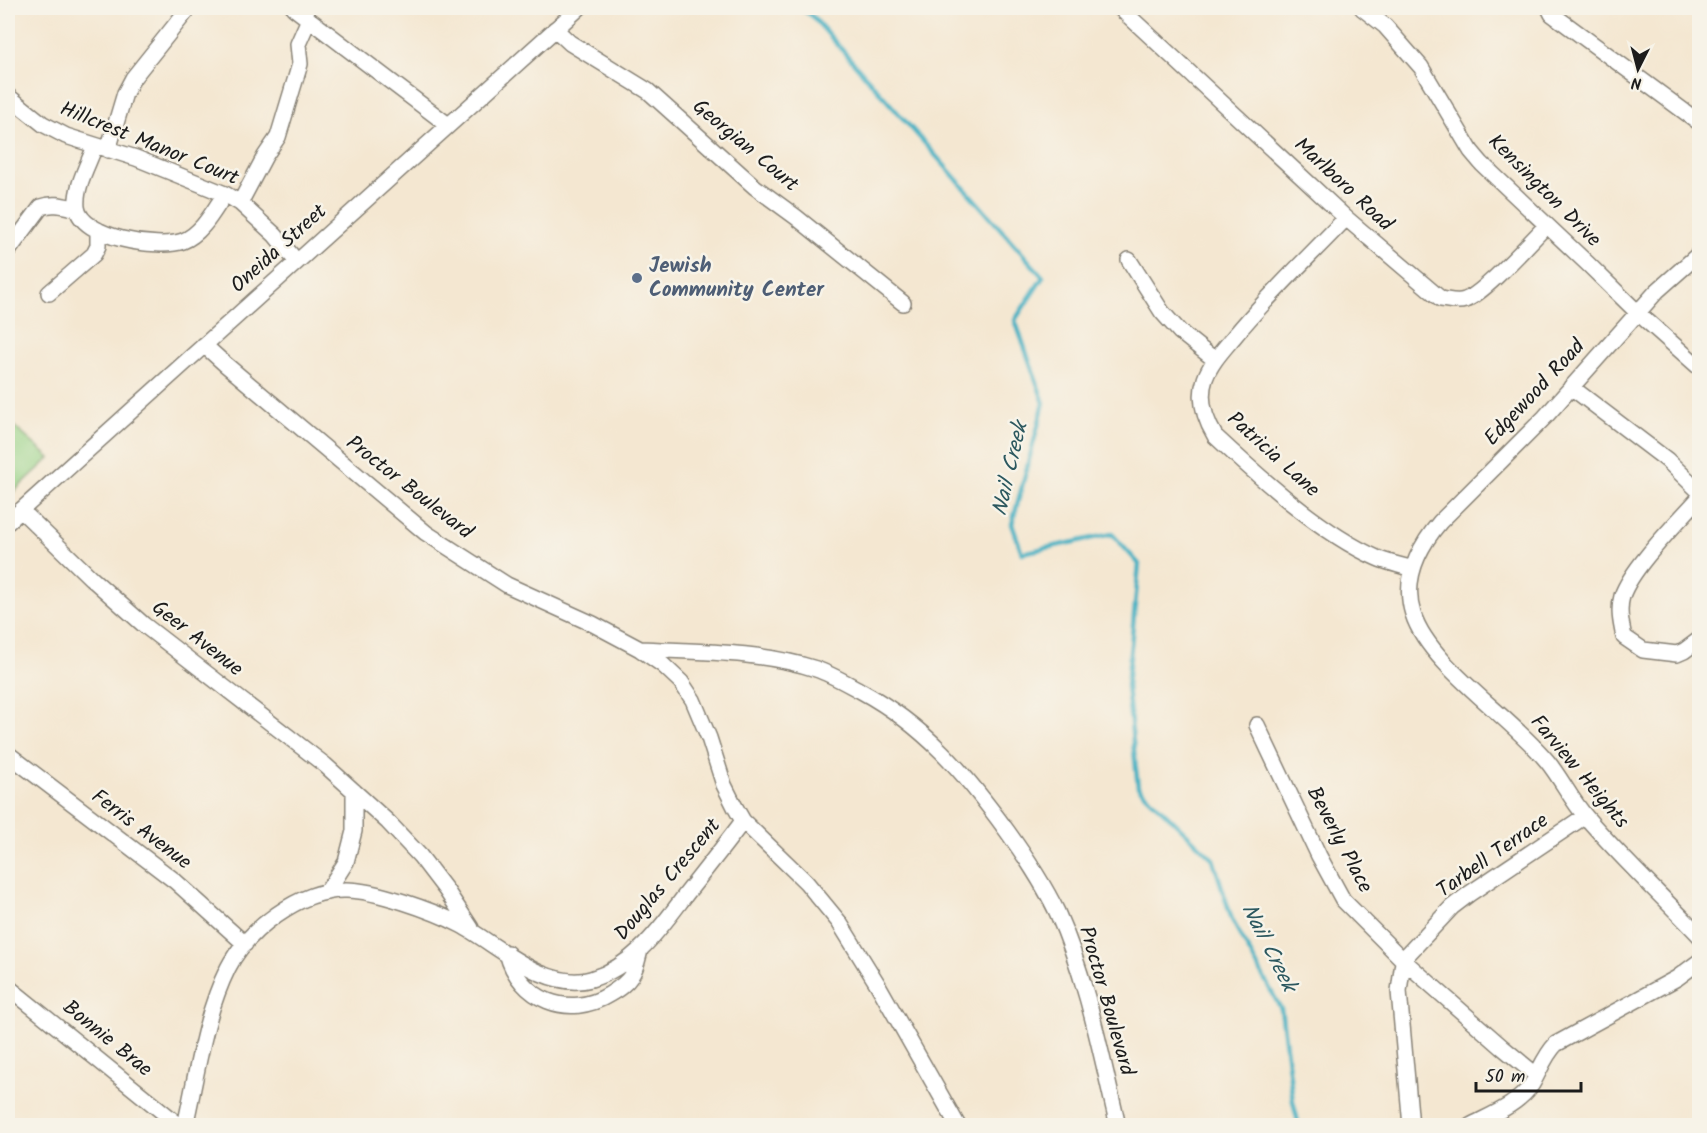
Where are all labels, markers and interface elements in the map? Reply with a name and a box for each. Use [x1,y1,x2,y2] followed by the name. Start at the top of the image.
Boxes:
[1608,39,1668,99] north arrow
[1630,69,1643,95] text: N
[684,91,806,201] street label: Georgian Court
[55,93,244,195] street label: Hillcrest Manor Court
[1480,127,1609,256] street label: Kensington Drive
[1286,130,1401,240] street label: Marlboro Road
[223,196,335,302] street label: Oneida Street
[649,250,825,307] place label: Jewish Community Center
[630,271,644,285] marker: Jewish Community Center
[1476,332,1594,454] street label: Edgewood Road
[1219,404,1328,506] street label: Patricia Lane
[983,415,1040,519] water label: Nail Creek
[338,428,480,549] street label: Proctor Boulevard
[144,592,251,686] street label: Geer Avenue
[1521,708,1637,836] street label: Farview Heights
[84,781,199,879] street label: Ferris Avenue
[1297,781,1381,900] street label: Beverly Place
[1430,805,1556,907] street label: Tarbell Terrace
[607,811,730,949] street label: Douglas Crescent
[1231,898,1307,1002] water label: Nail Creek
[1069,922,1143,1080] street label: Proctor Boulevard
[55,992,160,1086] street label: Bonnie Brae
[1476,1055,1581,1093] scale bar
[1485,1063,1525,1092] text: 50 m

